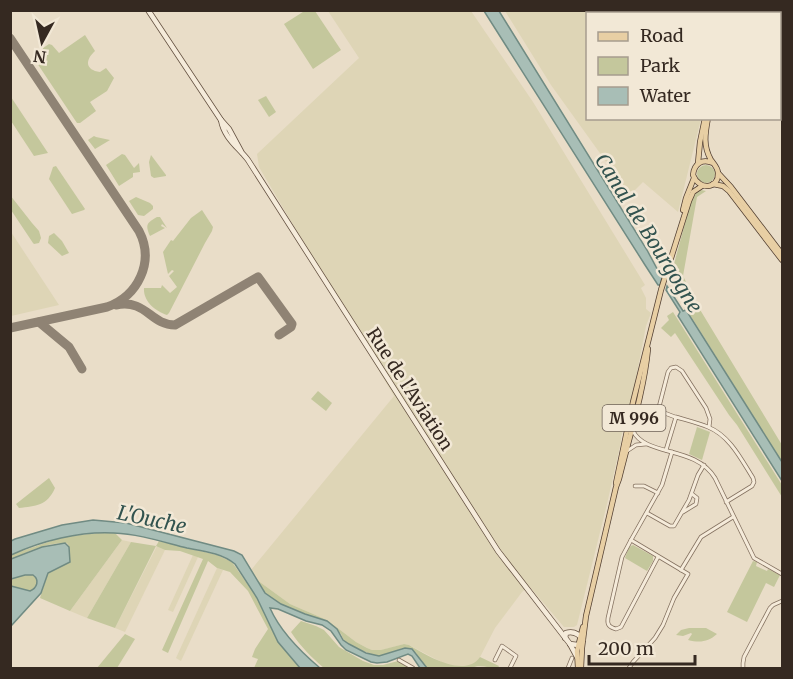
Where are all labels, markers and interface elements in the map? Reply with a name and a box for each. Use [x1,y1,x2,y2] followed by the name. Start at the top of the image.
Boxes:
[12,12,72,72] north arrow
[586,12,781,120] legend
[640,24,684,47] text: Road
[32,46,48,68] text: N
[640,54,681,77] text: Park
[639,84,691,107] text: Water
[590,149,708,317] water label: Canal de Bourgogne
[362,323,458,455] street label: Rue de l'Aviation
[602,405,666,431] road number: M 996
[115,499,189,539] water label: L'Ouche
[589,628,696,666] scale bar
[598,637,654,660] text: 200 m

